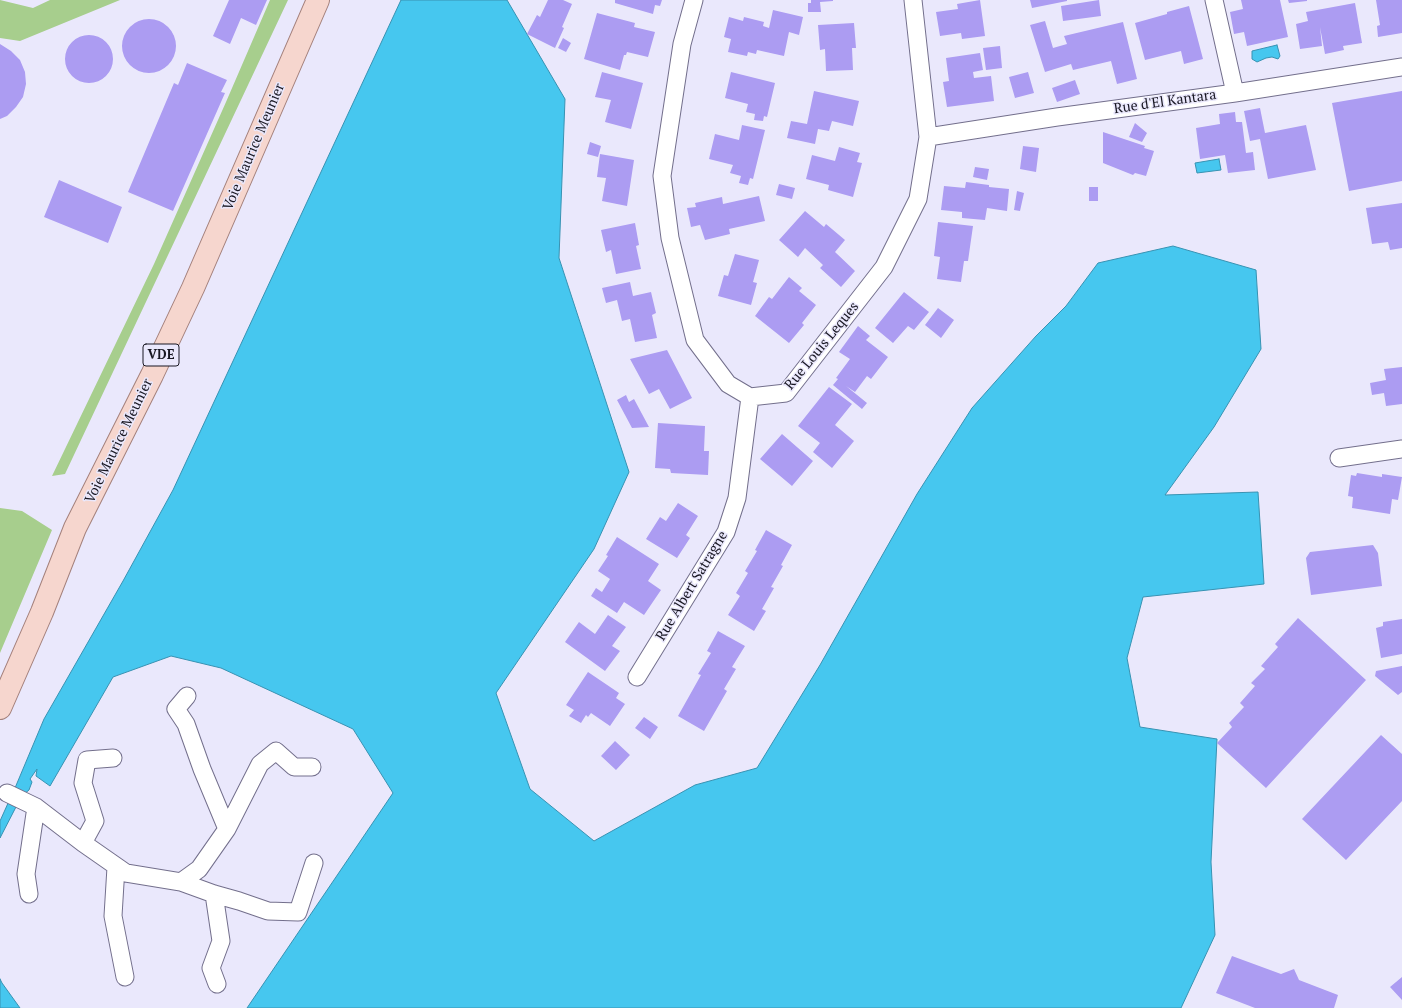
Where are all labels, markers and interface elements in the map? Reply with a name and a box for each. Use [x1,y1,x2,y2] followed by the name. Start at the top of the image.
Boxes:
[220,81,288,213] street label: Voie Maurice Meunier
[1113,87,1217,117] street label: Rue d'El Kantara
[781,299,863,393] street label: Rue Louis Leques
[143,344,179,366] road number: VDE
[82,376,156,506] street label: Voie Maurice Meunier
[653,528,731,644] street label: Rue Albert Satragne

